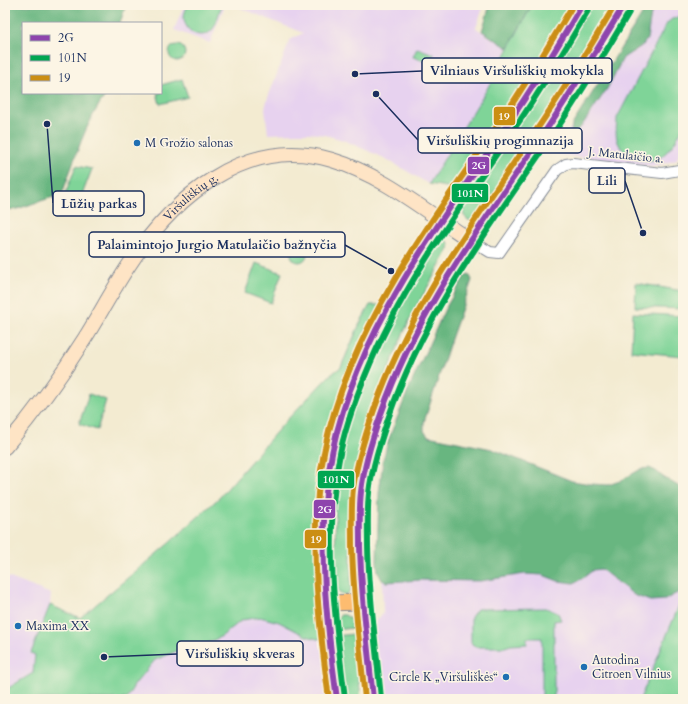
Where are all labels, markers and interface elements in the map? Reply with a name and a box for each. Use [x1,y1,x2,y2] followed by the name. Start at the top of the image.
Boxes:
[22,22,162,94] legend
[58,30,74,46] text: 2G
[58,50,87,66] text: 101N
[422,58,612,83] callout: Vilniaus Viršuliškių mokykla
[430,62,605,80] text: Vilniaus Viršuliškių mokykla
[58,70,70,86] text: 19
[493,106,516,126] line badge: 19
[498,109,510,124] text: 19
[418,128,582,153] callout: Viršuliškių progimnazija
[426,132,574,150] text: Viršuliškių progimnazija
[145,135,233,151] place label: M Grožio salonas
[132,138,142,148] marker: M Grožio salonas
[586,143,664,167] street label: J. Matulaičio a.
[467,156,490,175] line badge: 2G
[472,158,486,173] text: 2G
[589,168,625,193] callout: Lili
[160,169,221,224] street label: Viršuliškių g.
[597,172,617,190] text: Lili
[451,183,489,203] line badge: 101N
[457,186,484,201] text: 101N
[53,191,144,216] callout: Lūžių parkas
[61,195,137,213] text: Lūžių parkas
[89,232,345,257] callout: Palaimintojo Jurgio Matulaičio bažnyčia
[97,236,337,254] text: Palaimintojo Jurgio Matulaičio bažnyčia
[317,470,355,489] line badge: 101N
[323,472,350,487] text: 101N
[313,499,336,519] line badge: 2G
[318,502,332,517] text: 2G
[304,529,327,549] line badge: 19
[310,532,322,547] text: 19
[26,618,90,634] place label: Maxima XX
[13,621,23,631] marker: Maxima XX
[177,641,303,666] callout: Viršuliškių skveras
[185,645,295,663] text: Viršuliškių skveras
[592,652,671,682] place label: Autodina Citroen Vilnius
[579,662,589,672] marker: Autodina Citroen Vilnius
[389,669,498,685] place label: Circle K „Viršuliškės“
[501,672,511,682] marker: Circle K „Viršuliškės“

